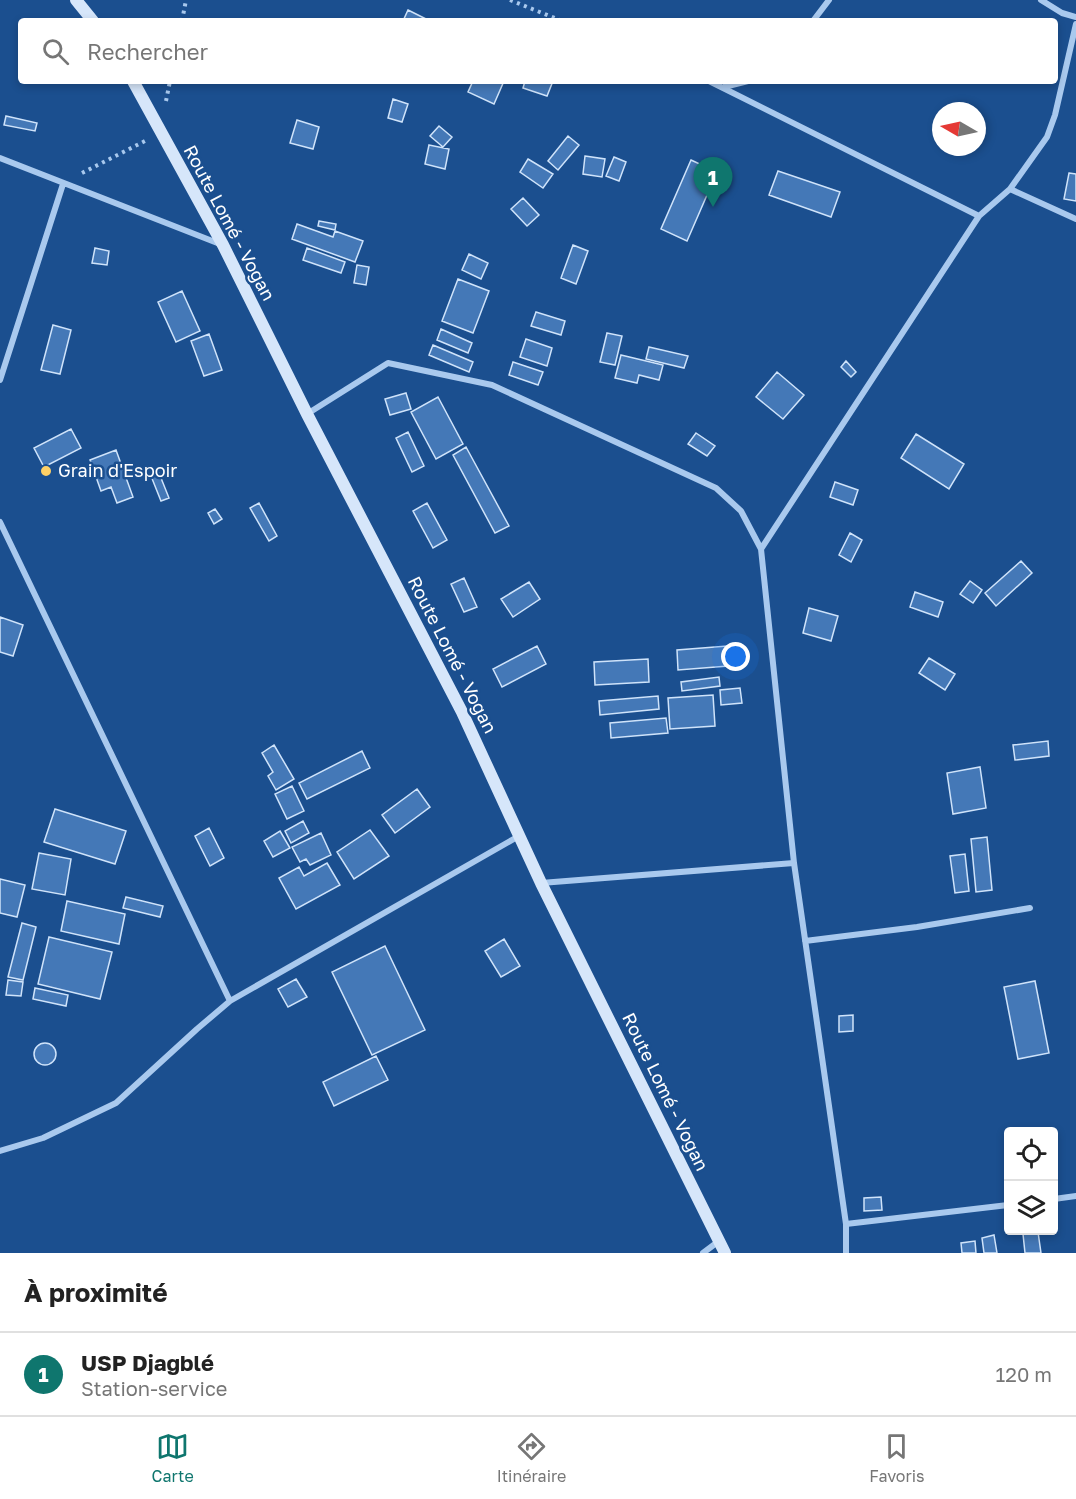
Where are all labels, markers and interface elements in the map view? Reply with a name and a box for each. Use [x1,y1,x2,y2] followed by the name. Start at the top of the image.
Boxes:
[18,18,1058,84] search box
[39,35,72,68] icon: search
[87,38,208,65] text: Rechercher
[932,102,986,156] north arrow
[180,141,280,304] street label: Route Lomé - Vogan
[694,158,732,207] pin: 1
[58,459,177,481] place label: Grain d'Espoir
[39,464,53,478] marker: Grain d'Espoir
[404,572,502,737] street label: Route Lomé - Vogan
[721,642,750,671] your location
[618,1009,714,1174] street label: Route Lomé - Vogan
[1004,1127,1058,1235] map controls
[1004,1127,1058,1181] button: locate
[1004,1181,1058,1235] button: layers
[24,1277,168,1308] text: À proximité
[81,1349,214,1376] text: USP Djagblé
[38,1362,49,1386] text: 1
[996,1362,1052,1386] text: 120 m
[81,1376,227,1400] text: Station-service
[152,1430,194,1486] tab: Carte
[497,1430,566,1486] tab: Itinéraire
[869,1430,924,1486] tab: Favoris

